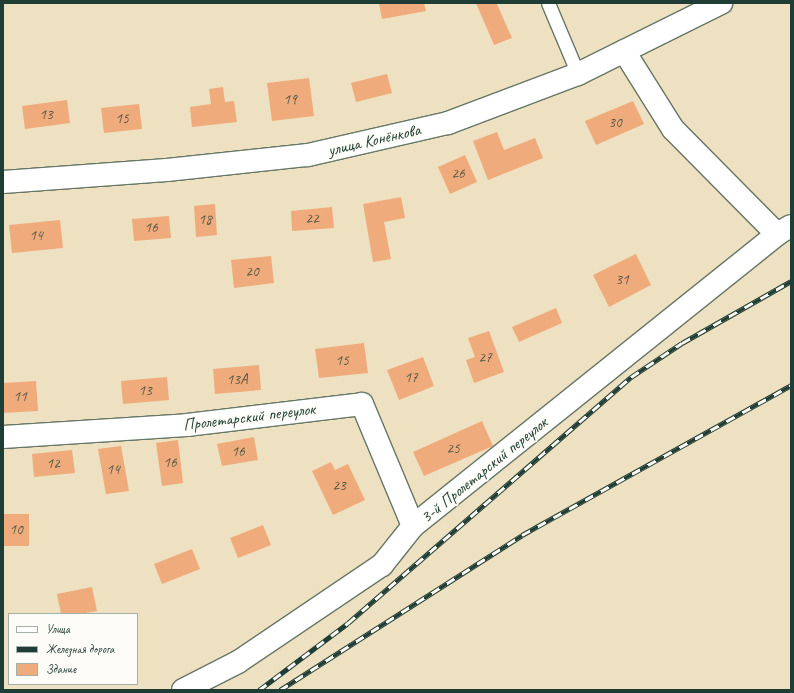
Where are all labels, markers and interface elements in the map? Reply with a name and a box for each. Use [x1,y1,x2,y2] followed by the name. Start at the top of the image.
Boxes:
[283,91,297,109] house number: 19
[39,106,53,124] house number: 13
[115,110,129,128] house number: 15
[608,114,622,132] house number: 30
[326,119,422,161] street label: улица Конёнкова
[451,165,465,183] house number: 26
[305,210,319,228] house number: 22
[198,211,212,229] house number: 18
[144,219,158,237] house number: 16
[29,227,43,245] house number: 14
[245,263,259,281] house number: 20
[615,271,629,289] house number: 31
[478,349,492,367] house number: 27
[335,352,349,370] house number: 15
[404,369,418,387] house number: 17
[226,371,248,389] house number: 13А
[138,382,152,400] house number: 13
[13,388,27,406] house number: 11
[182,399,316,435] street label: Пролетарский переулок
[417,413,551,527] street label: 3-й Пролетарский переулок
[446,440,460,458] house number: 25
[231,443,245,461] house number: 16
[163,454,177,472] house number: 16
[46,455,60,473] house number: 12
[106,461,120,479] house number: 14
[332,477,346,495] house number: 23
[9,521,23,539] house number: 10
[8,613,138,685] legend
[46,621,70,637] text: Улица
[46,641,114,657] text: Железная дорога
[46,661,76,677] text: Здание

